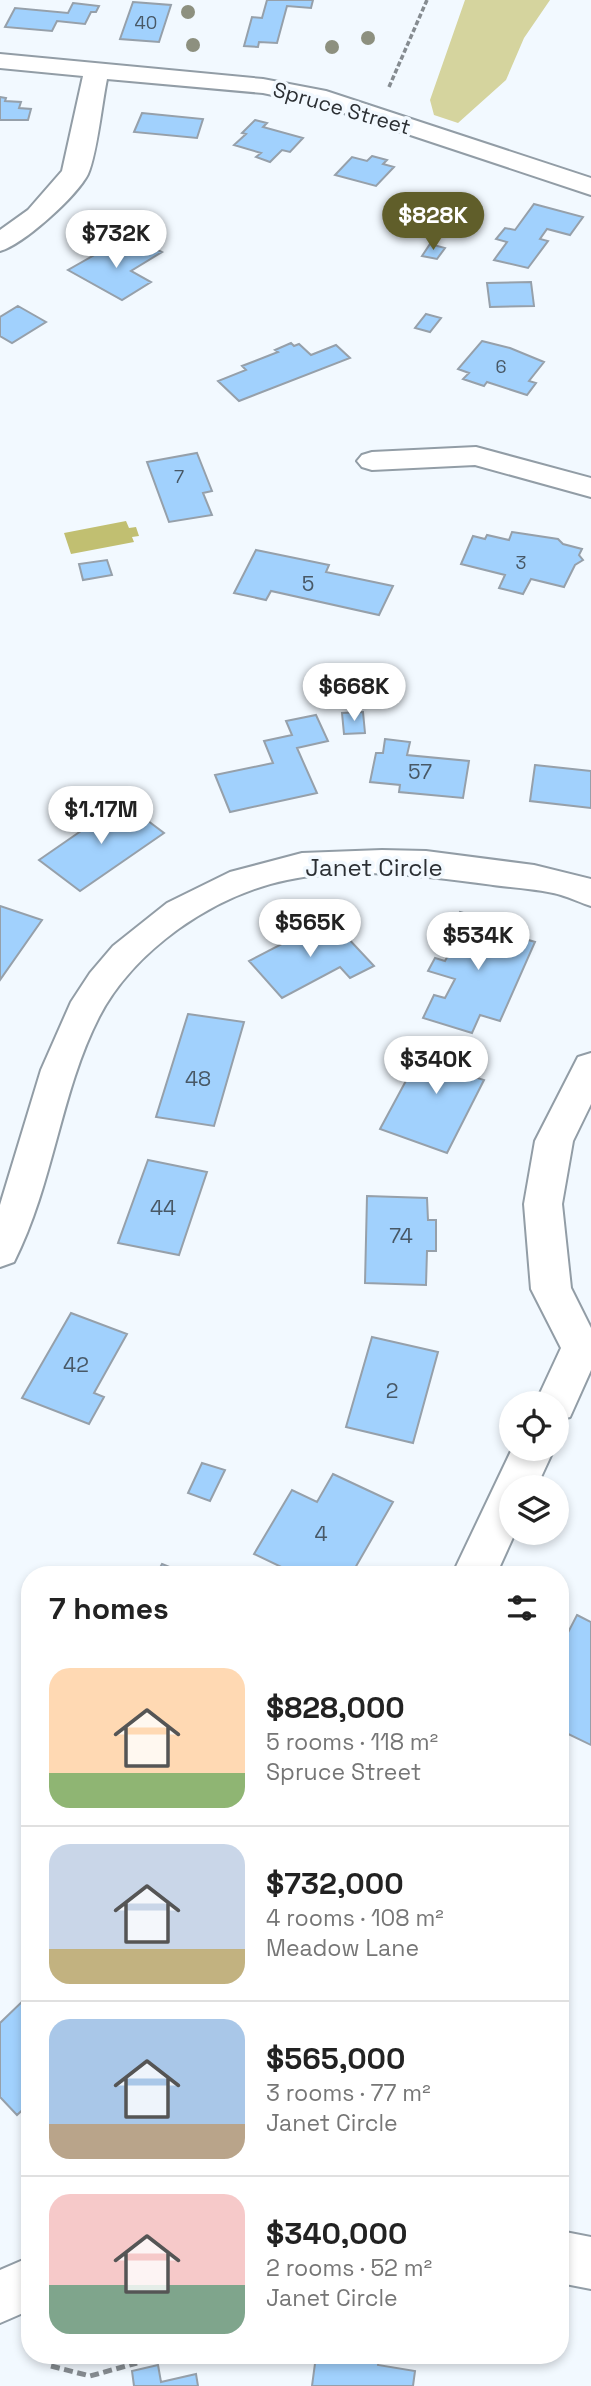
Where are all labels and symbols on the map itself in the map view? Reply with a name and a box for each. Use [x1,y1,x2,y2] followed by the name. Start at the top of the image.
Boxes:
[135,11,157,34] house number: 40
[270,75,414,141] street label: Spruce Street
[384,192,482,252] pin: $828K
[67,210,165,270] pin: $732K
[495,355,507,378] house number: 6
[174,465,184,488] house number: 7
[516,551,526,574] house number: 3
[302,570,314,597] house number: 5
[305,664,403,723] pin: $668K
[408,758,432,785] house number: 57
[44,786,158,846] pin: $1.17M
[305,852,443,883] street label: Janet Circle
[261,900,359,959] pin: $565K
[429,912,527,972] pin: $534K
[387,1036,485,1096] pin: $340K
[185,1065,211,1092] house number: 48
[150,1194,176,1221] house number: 44
[389,1222,413,1249] house number: 74
[63,1351,89,1378] house number: 42
[386,1377,398,1404] house number: 2
[314,1520,328,1547] house number: 4

